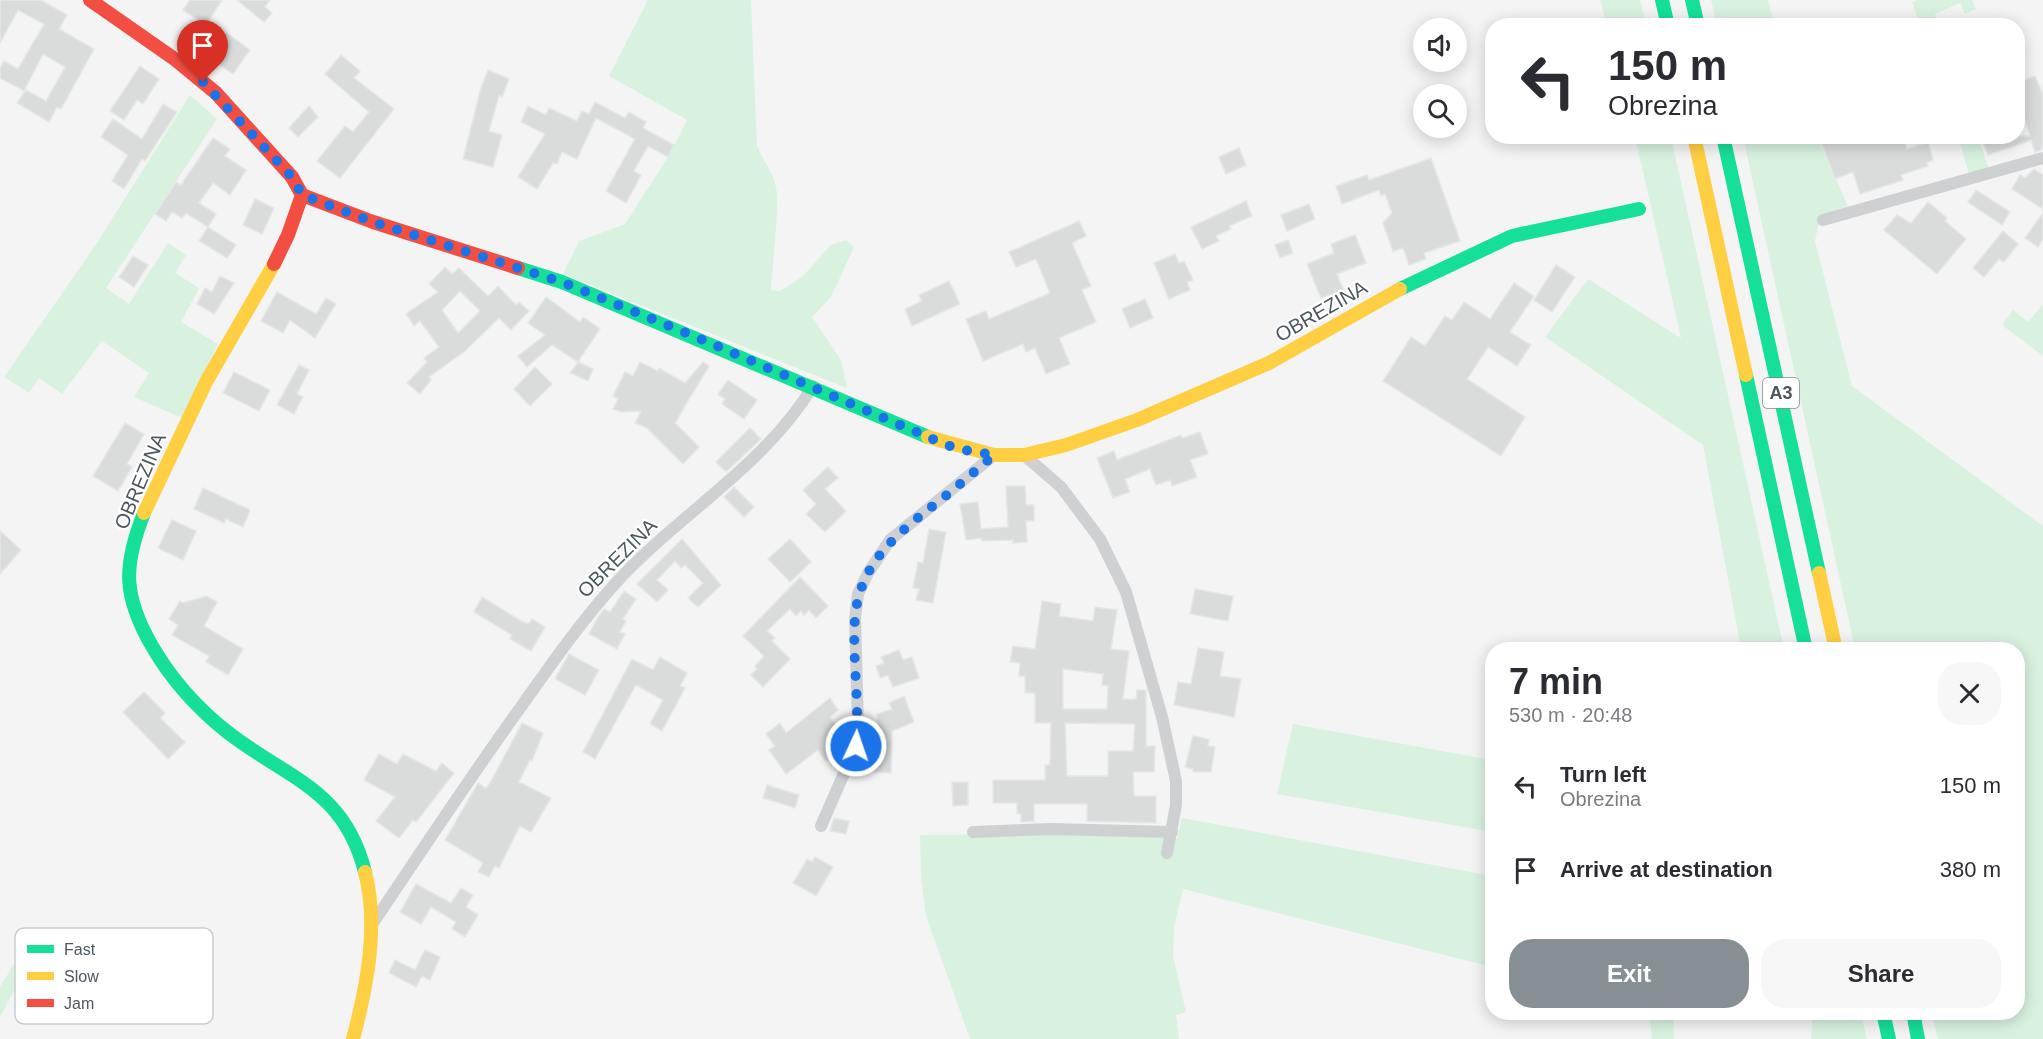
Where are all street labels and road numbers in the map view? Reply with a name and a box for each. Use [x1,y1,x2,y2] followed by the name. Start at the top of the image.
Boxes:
[1271,276,1371,346] street label: OBREZINA
[1763,378,1799,408] road number: A3
[110,429,170,532] street label: OBREZINA
[573,514,661,602] street label: OBREZINA

